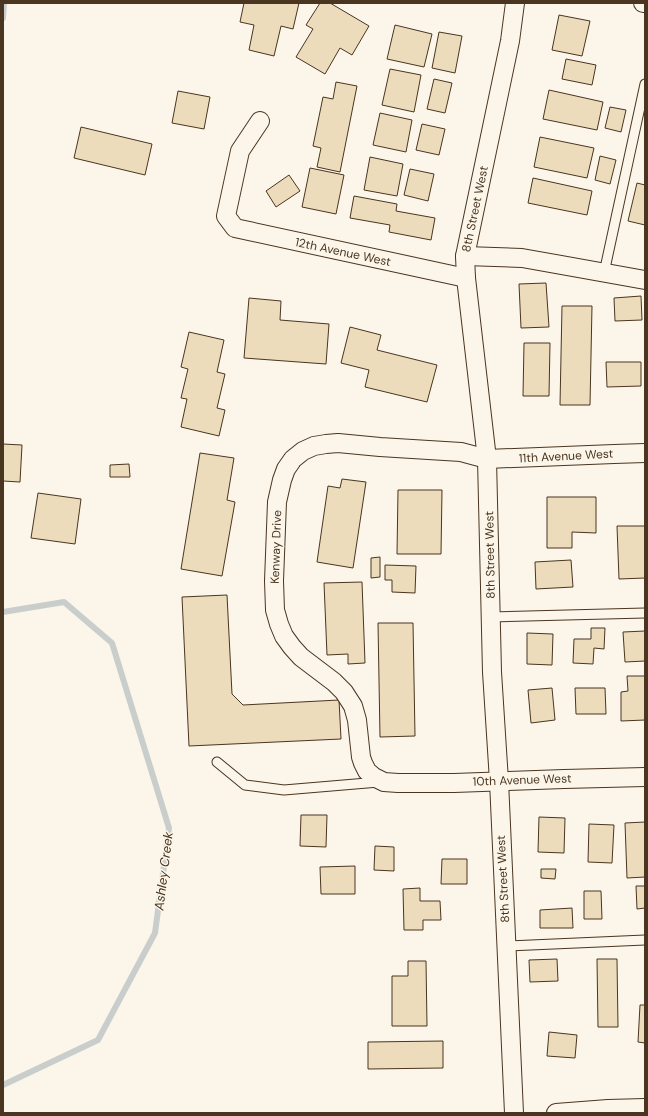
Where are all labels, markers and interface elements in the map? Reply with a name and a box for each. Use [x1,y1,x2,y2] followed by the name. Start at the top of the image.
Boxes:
[458,164,492,253] street label: 8th Street West
[294,234,393,270] street label: 12th Avenue West
[518,446,614,466] street label: 11th Avenue West
[267,510,285,584] street label: Kenway Drive
[481,511,499,599] street label: 8th Street West
[472,770,572,790] street label: 10th Avenue West
[150,830,177,912] water label: Ashley Creek
[493,835,513,923] street label: 8th Street West

